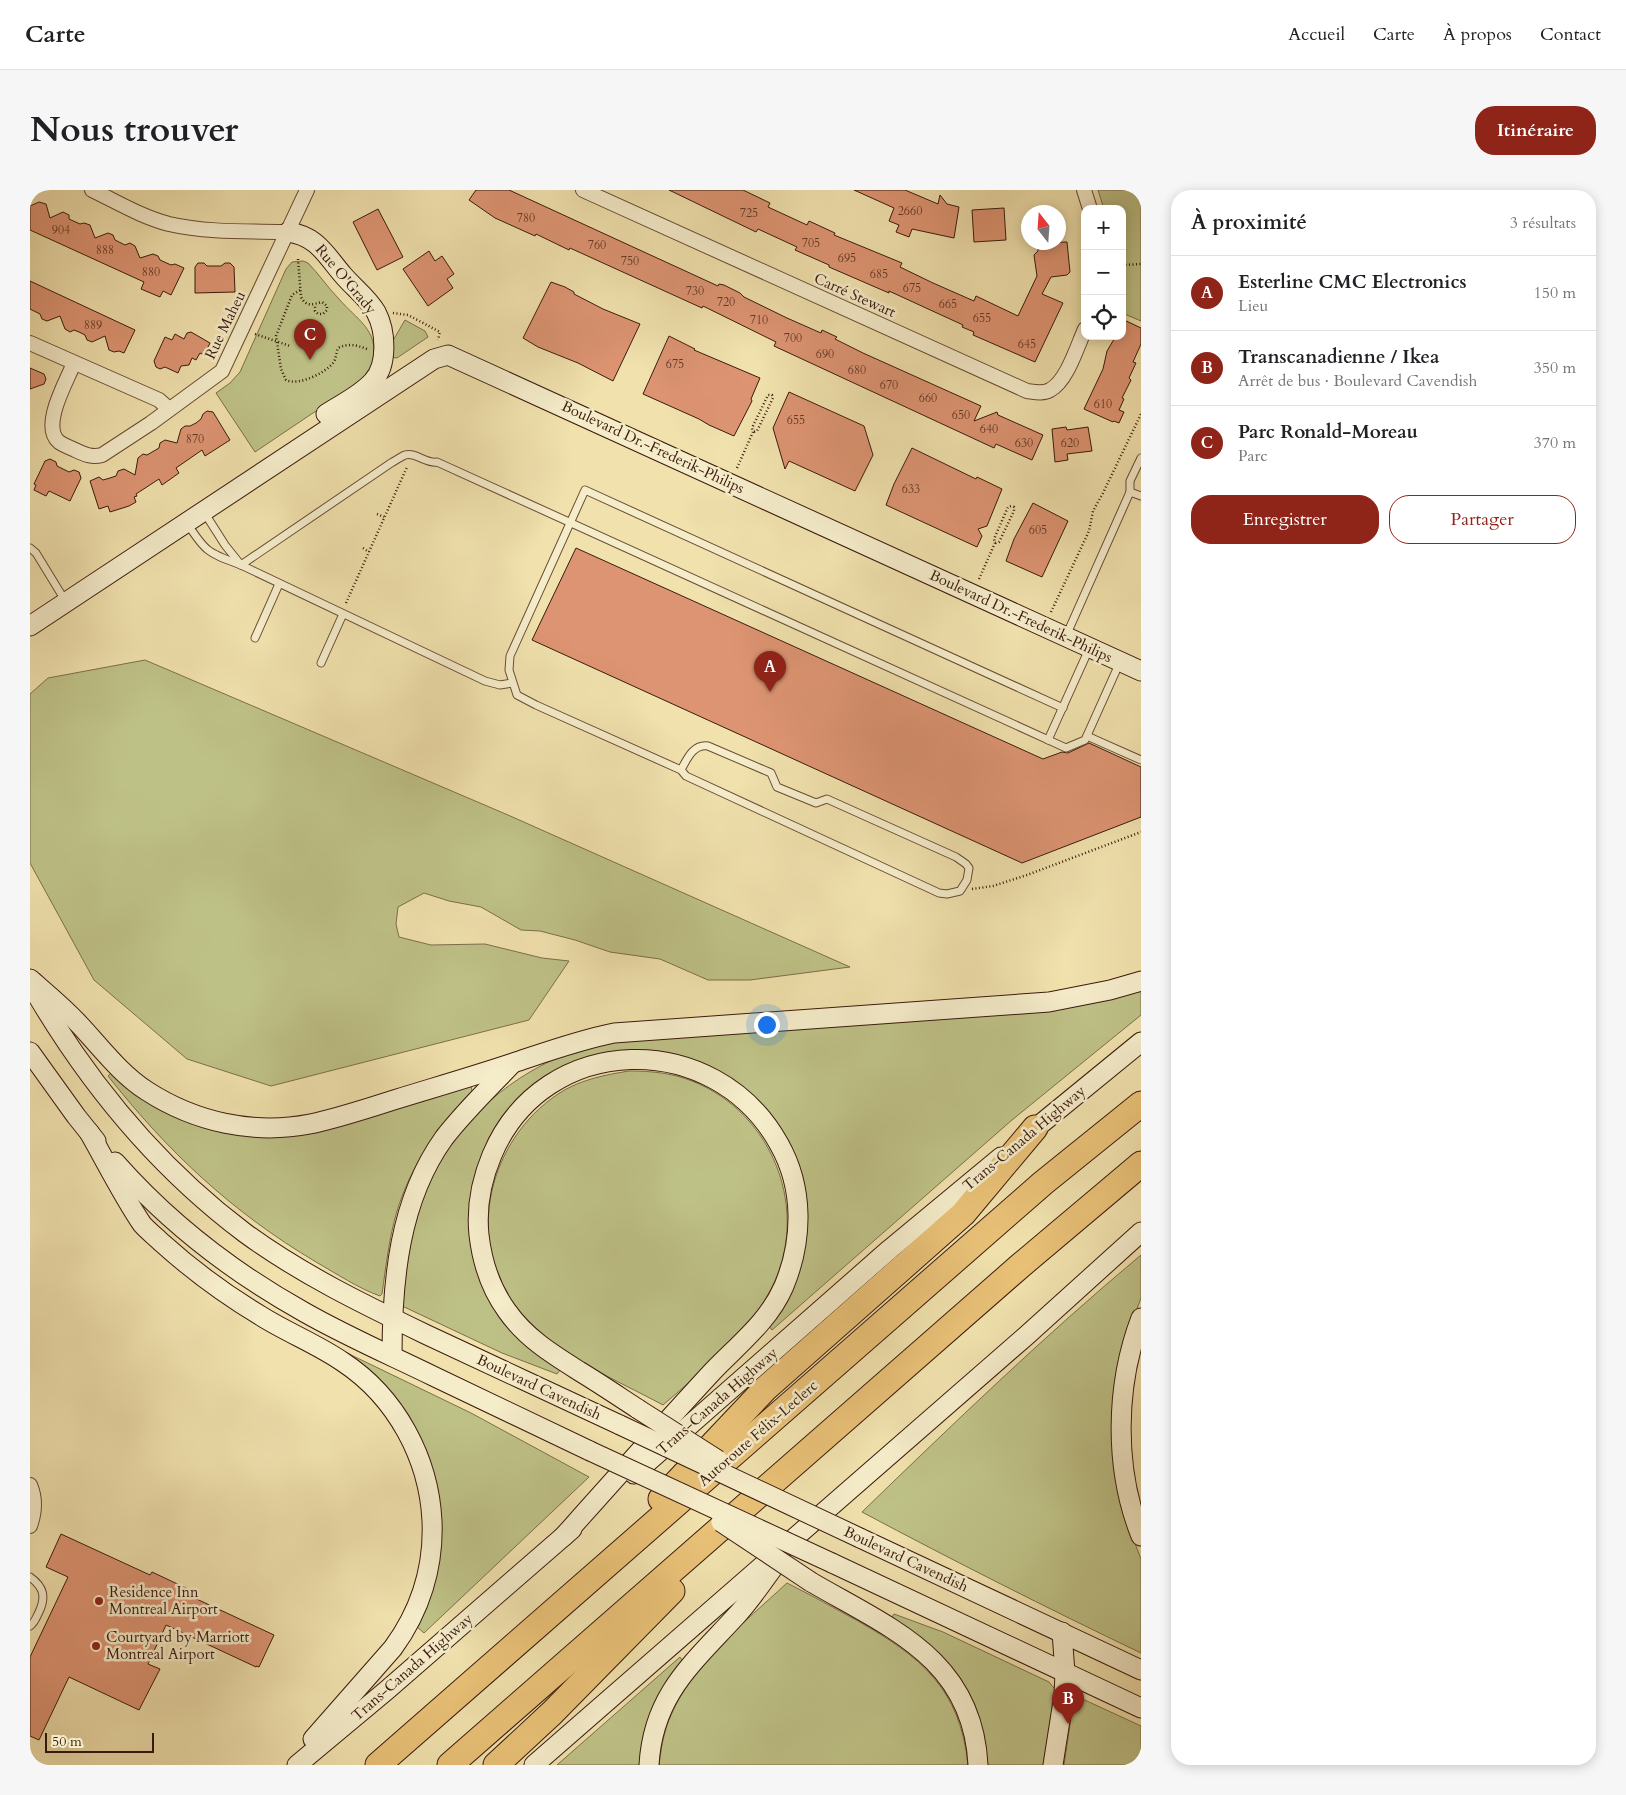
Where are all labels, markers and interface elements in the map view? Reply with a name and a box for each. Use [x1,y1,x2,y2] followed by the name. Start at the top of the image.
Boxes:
[25,18,86,51] text: Carte
[1288,22,1345,47] text: Accueil
[1373,22,1415,47] text: Carte
[1443,22,1512,47] text: À propos
[1540,22,1601,47] text: Contact
[30,106,238,154] text: Nous trouver
[1475,106,1596,155] button: Itinéraire
[898,203,922,219] house number: 2660
[740,205,758,221] house number: 725
[1021,205,1066,250] north arrow
[1081,205,1126,340] map controls
[1081,205,1126,250] button: +
[1191,208,1307,237] text: À proximité
[517,210,535,226] house number: 780
[1510,212,1576,234] text: 3 résultats
[52,222,70,238] house number: 904
[802,235,820,251] house number: 705
[588,237,606,253] house number: 760
[311,240,381,318] street label: Rue O'Grady
[96,242,114,258] house number: 888
[838,250,856,266] house number: 695
[1081,250,1126,295] button: −
[621,253,639,269] house number: 750
[142,264,160,280] house number: 880
[870,266,888,282] house number: 685
[811,268,899,322] street label: Carré Stewart
[1238,269,1467,295] text: Esterline CMC Electronics
[903,280,921,296] house number: 675
[1201,282,1213,304] text: A
[1534,282,1576,304] text: 150 m
[686,283,704,299] house number: 730
[200,288,250,362] street label: Rue Maheu
[717,294,735,310] house number: 720
[1081,295,1126,340] button: locate
[1238,295,1268,317] text: Lieu
[939,296,957,312] house number: 665
[973,310,991,326] house number: 655
[750,312,768,328] house number: 710
[84,317,102,333] house number: 889
[294,319,326,360] pin: C
[784,330,802,346] house number: 700
[1018,336,1036,352] house number: 645
[1238,344,1439,370] text: Transcanadienne / Ikea
[816,346,834,362] house number: 690
[666,356,684,372] house number: 675
[1201,357,1213,379] text: B
[1534,357,1576,379] text: 350 m
[848,362,866,378] house number: 680
[1238,370,1477,392] text: Arrêt de bus · Boulevard Cavendish
[880,377,898,393] house number: 670
[919,390,937,406] house number: 660
[558,396,748,498] street label: Boulevard Dr.-Frederik-Philips
[1094,396,1112,412] house number: 610
[952,407,970,423] house number: 650
[787,412,805,428] house number: 655
[1238,419,1418,445] text: Parc Ronald-Moreau
[980,421,998,437] house number: 640
[186,431,204,447] house number: 870
[1201,432,1213,454] text: C
[1534,432,1576,454] text: 370 m
[1015,435,1033,451] house number: 630
[1061,435,1079,451] house number: 620
[1238,445,1268,467] text: Parc
[902,481,920,497] house number: 633
[1191,495,1379,544] button: Enregistrer
[1389,495,1576,544] button: Partager
[1029,522,1047,538] house number: 605
[926,565,1116,667] street label: Boulevard Dr.-Frederik-Philips
[754,651,786,692] pin: A
[754,1012,780,1038] your location
[958,1081,1090,1195] street label: Trans-Canada Highway
[652,1343,782,1459] street label: Trans-Canada Highway
[474,1349,605,1425] street label: Boulevard Cavendish
[694,1375,822,1491] street label: Autoroute Félix-Leclerc
[841,1521,972,1597] street label: Boulevard Cavendish
[109,1582,218,1619] place label: Residence Inn Montreal Airport
[93,1595,105,1607] marker: Residence Inn Montreal Airport
[347,1609,477,1725] street label: Trans-Canada Highway
[106,1627,250,1664] place label: Courtyard by Marriott Montreal Airport
[90,1640,102,1652] marker: Courtyard by Marriott Montreal Airport
[1052,1683,1084,1724] pin: B
[45,1730,154,1753] scale bar
[52,1732,82,1751] text: 50 m

